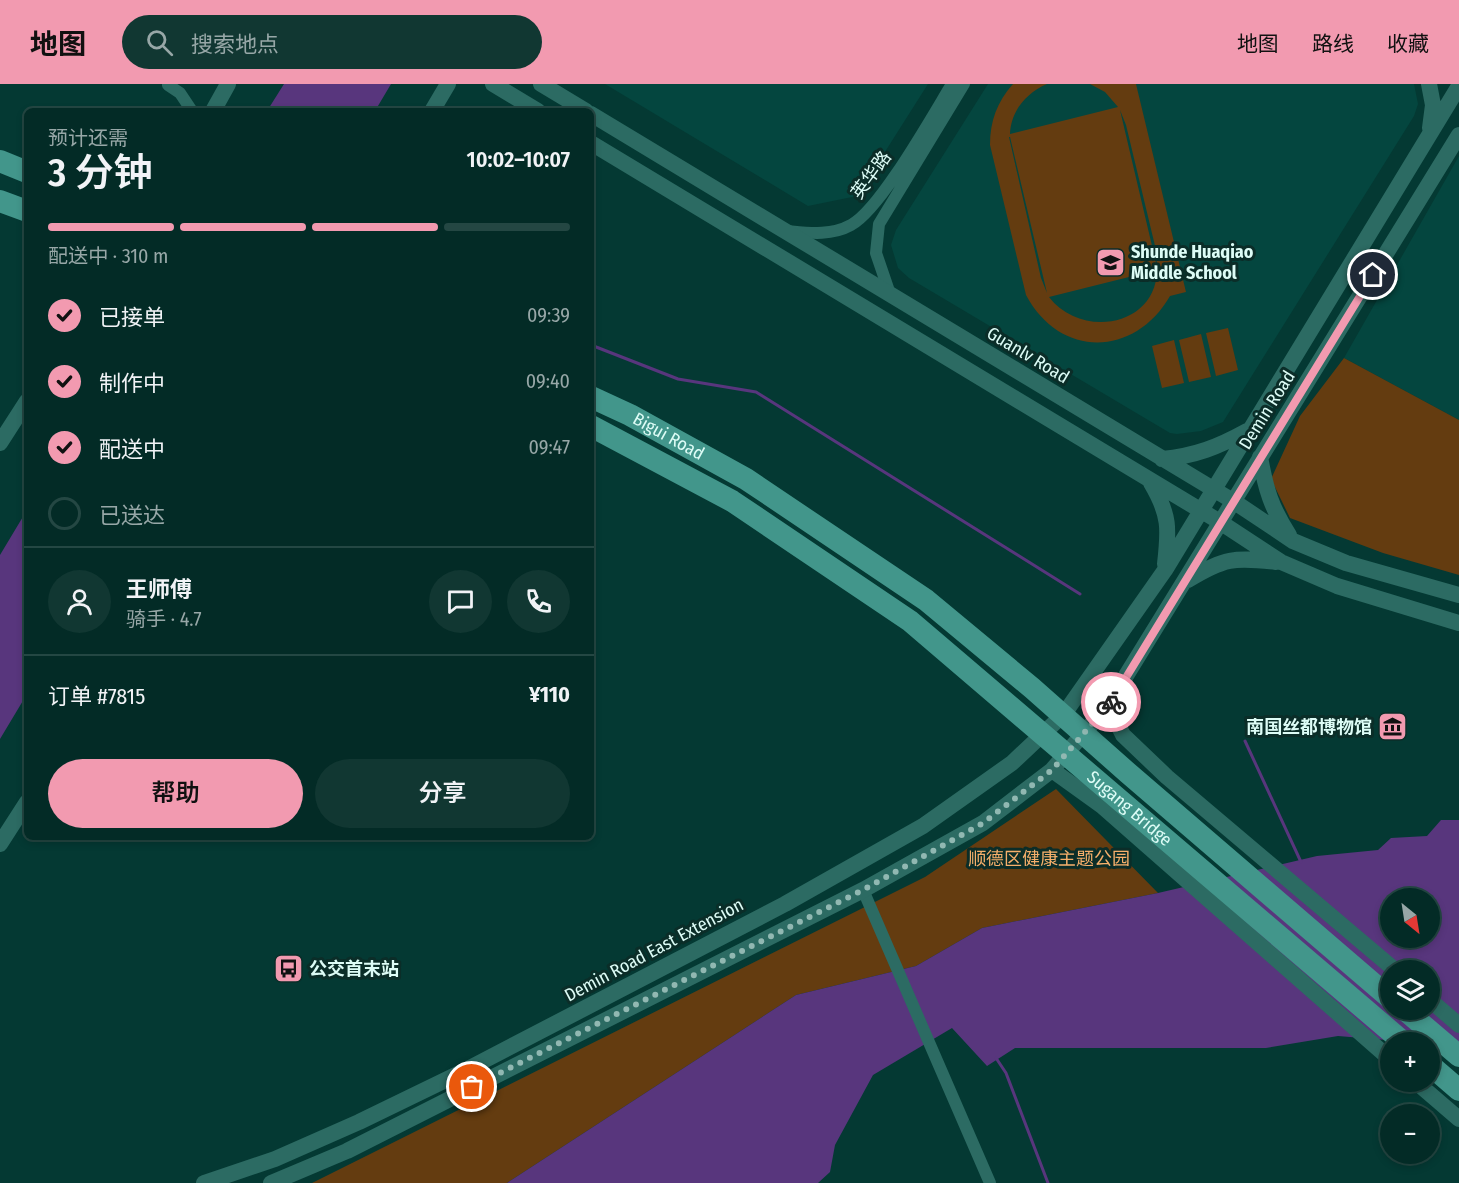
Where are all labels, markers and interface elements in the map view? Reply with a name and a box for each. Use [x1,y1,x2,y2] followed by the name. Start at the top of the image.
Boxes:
[122,15,542,69] search box
[143,26,176,59] icon: search
[30,28,86,61] text: 地图
[191,31,279,58] text: 搜索地点
[1237,31,1279,57] text: 地图
[1312,31,1354,57] text: 路线
[1387,31,1429,57] text: 收藏
[48,126,128,150] text: 预计还需
[467,146,570,173] text: 10:02–10:07
[846,147,896,203] street label: 英华路
[48,150,153,196] text: 3 分钟
[1131,241,1254,284] place label: Shunde Huaqiao Middle School
[48,244,168,268] text: 配送中 · 310 m
[1094,246,1126,278] school or university icon: Shunde Huaqiao Middle School
[1347,249,1398,300] pin
[1356,258,1389,291] icon: home
[48,299,81,332] icon: check
[527,303,570,327] text: 09:39
[99,304,165,331] text: 已接单
[983,322,1073,388] street label: Guanlv Road
[48,365,81,398] icon: check
[1234,367,1300,453] street label: Demin Road
[526,369,570,393] text: 09:40
[99,370,165,397] text: 制作中
[629,408,708,465] street label: Bigui Road
[48,431,81,464] icon: check
[528,435,570,459] text: 09:47
[99,436,165,463] text: 配送中
[99,502,165,529] text: 已送达
[48,570,111,633] button: person
[429,570,492,633] button: chat
[507,570,570,633] button: phone
[126,576,192,603] text: 王师傅
[126,607,202,631] text: 骑手 · 4.7
[1081,672,1141,732] courier
[529,681,570,708] text: ¥110
[48,683,145,710] text: 订单 #7815
[1095,686,1128,719] icon: bike
[1377,711,1409,743] museum icon: 南国丝都博物馆
[1246,716,1372,738] place label: 南国丝都博物馆
[48,759,303,828] button: 帮助
[315,759,570,828] button: 分享
[1082,766,1177,851] street label: Sugang Bridge
[968,848,1130,870] park label: 顺德区健康主题公园
[1380,888,1440,948] north arrow
[1380,888,1440,1164] map controls
[561,894,747,1006] street label: Demin Road East Extension
[272,953,304,985] bus stop icon: 公交首末站
[309,958,399,980] place label: 公交首末站
[1380,960,1440,1020] button: layers
[1380,1032,1440,1092] button: +
[446,1061,497,1112] pin
[455,1070,488,1103] icon: bag
[1380,1104,1440,1164] button: −

